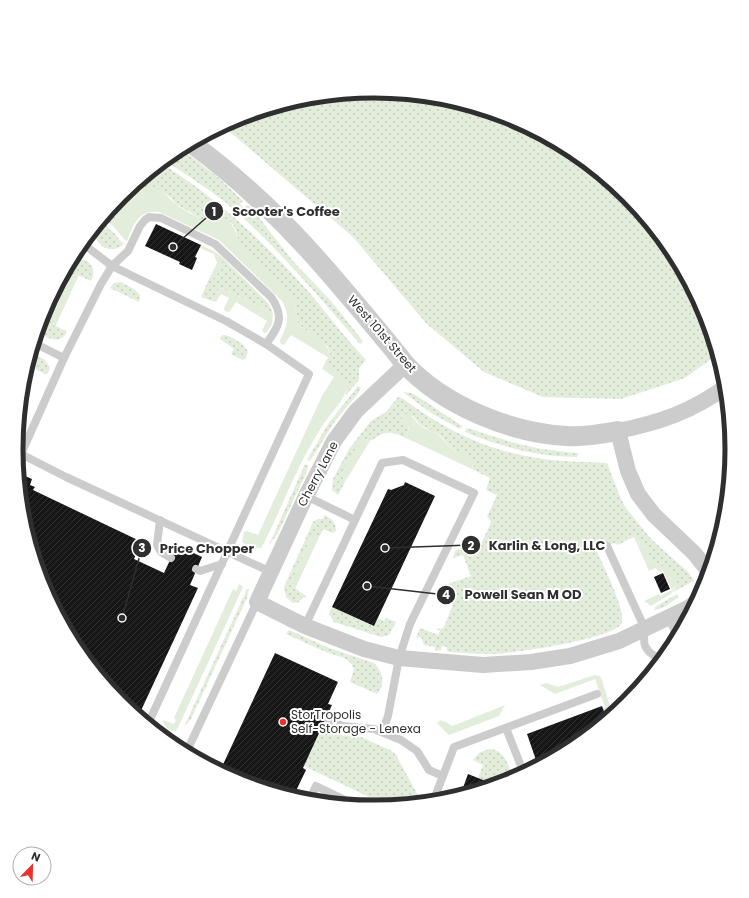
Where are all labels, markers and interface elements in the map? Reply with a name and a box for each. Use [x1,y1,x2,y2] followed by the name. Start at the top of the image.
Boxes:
[204,199,348,224] callout: Scooter's Coffee
[232,202,340,221] text: Scooter's Coffee
[212,203,216,220] text: 1
[344,291,421,376] street label: West 101st Street
[293,438,342,509] street label: Cherry Lane
[461,533,613,558] callout: Karlin & Long, LLC
[132,536,262,561] callout: Price Chopper
[489,536,605,555] text: Karlin & Long, LLC
[468,537,475,554] text: 2
[138,539,146,556] text: 3
[160,539,255,558] text: Price Chopper
[436,582,589,607] callout: Powell Sean M OD
[465,585,582,604] text: Powell Sean M OD
[442,586,450,603] text: 4
[291,706,421,737] place label: StorTropolis Self-Storage - Lenexa
[278,717,288,727] marker: StorTropolis Self-Storage - Lenexa
[12,846,52,886] north arrow
[29,848,43,866] text: N

